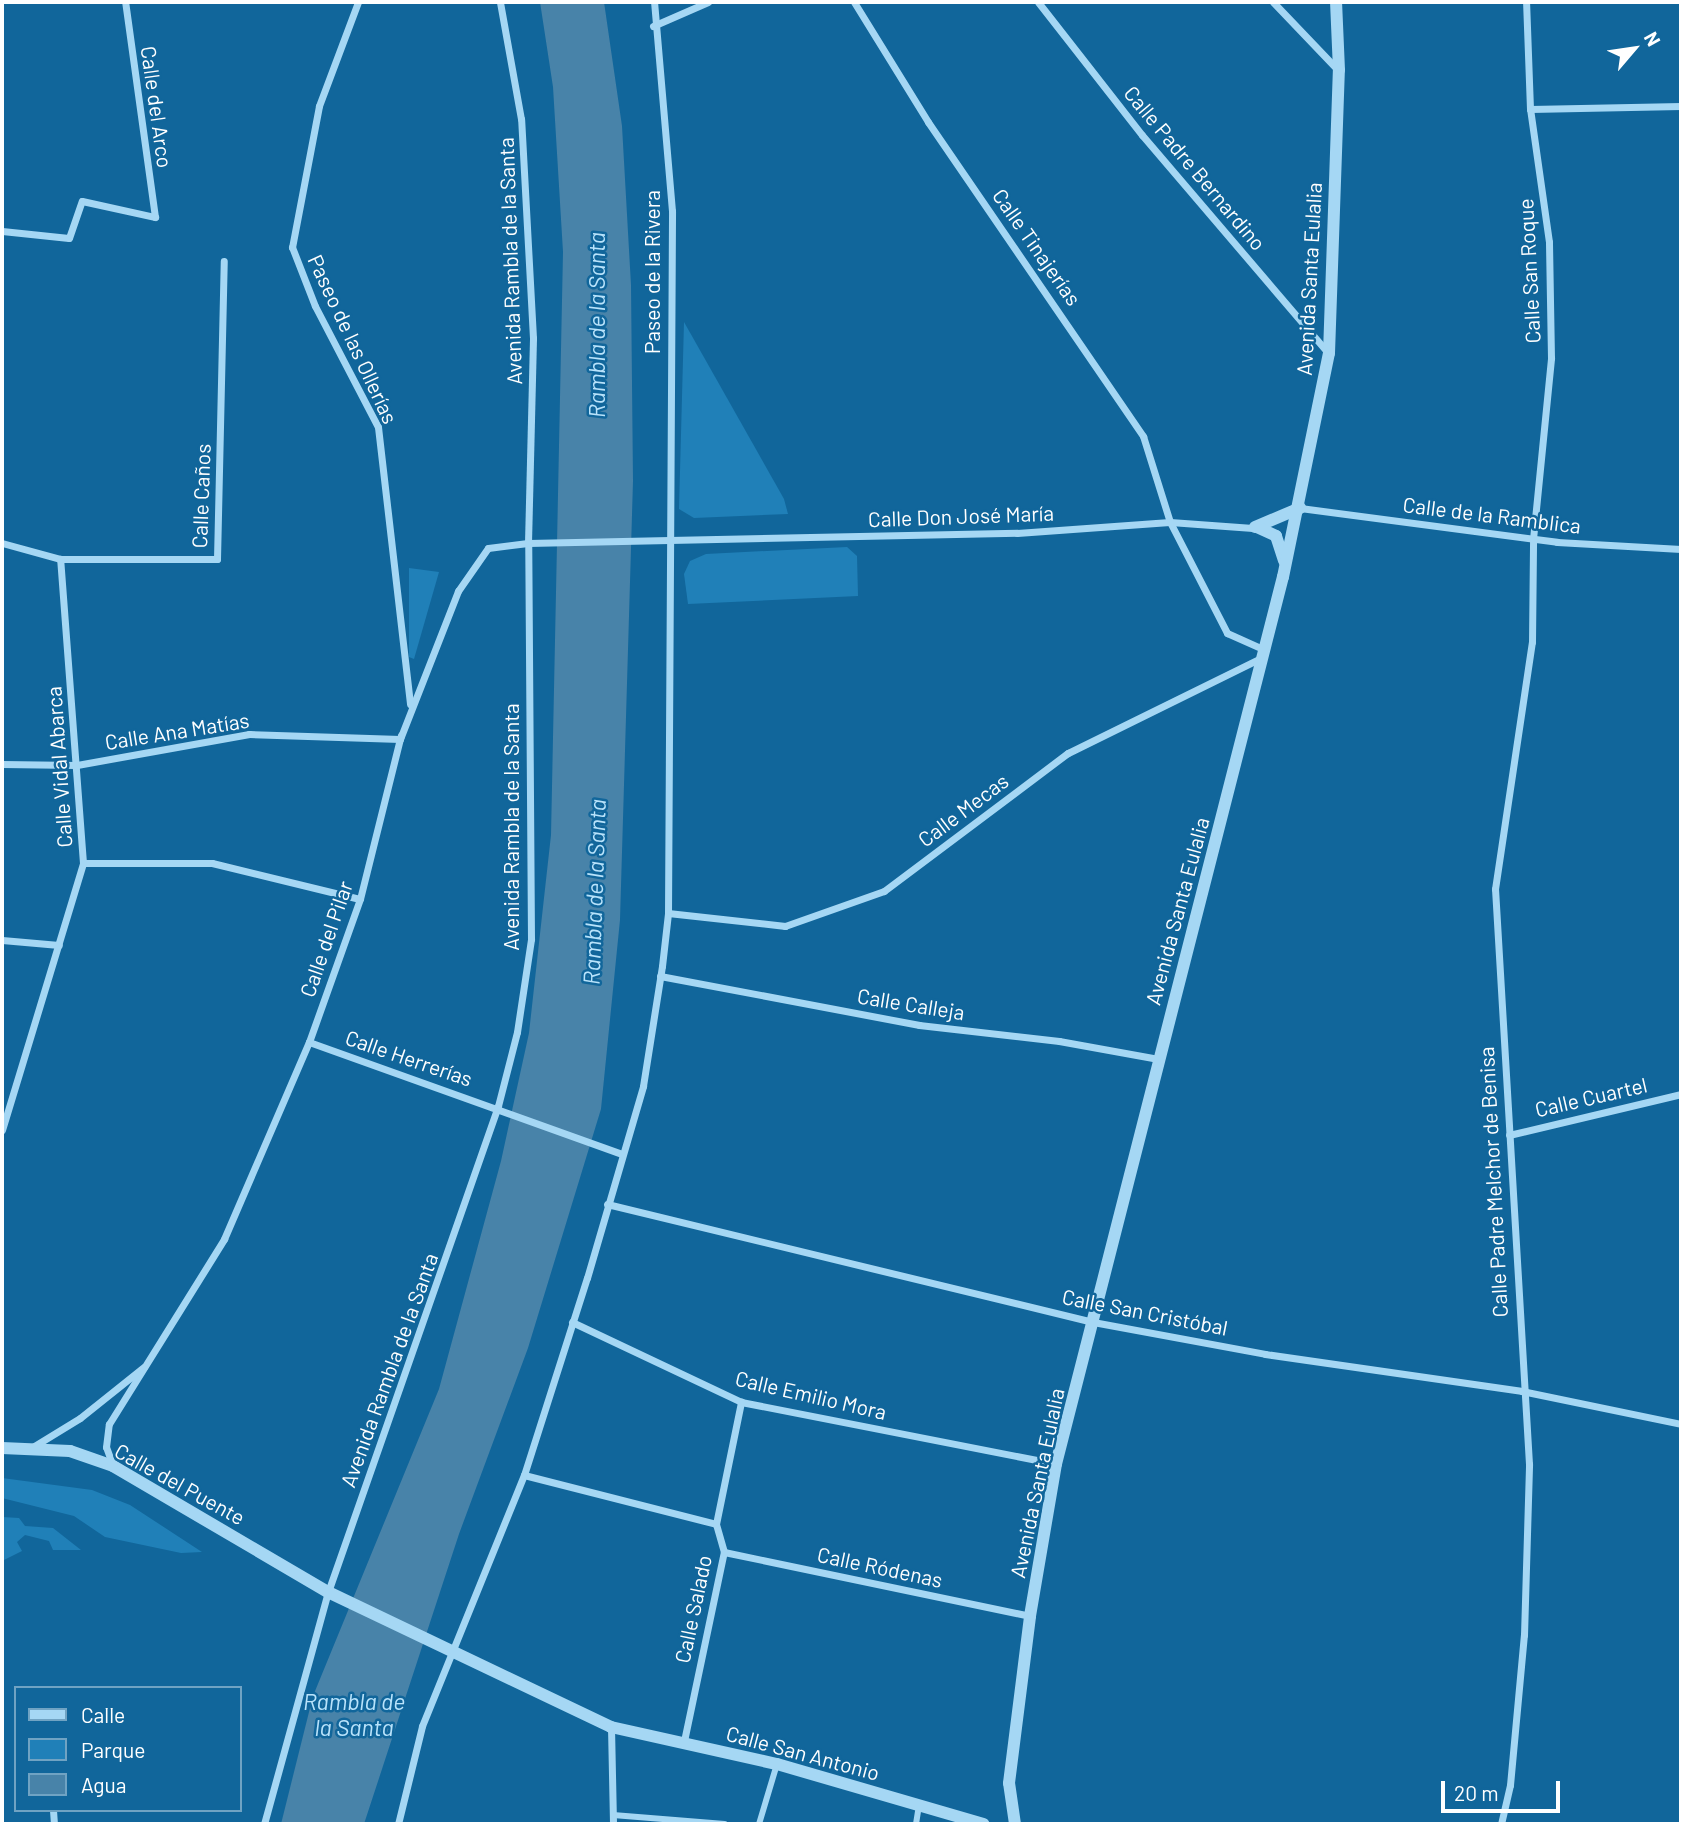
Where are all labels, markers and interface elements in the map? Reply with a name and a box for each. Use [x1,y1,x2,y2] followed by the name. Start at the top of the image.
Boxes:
[1599,14,1669,84] north arrow
[1640,27,1666,50] text: N
[136,45,178,169] street label: Calle del Arco
[1119,81,1271,255] street label: Calle Padre Bernardino
[493,137,527,385] street label: Avenida Rambla de la Santa
[1291,182,1327,376] street label: Avenida Santa Eulalia
[987,184,1087,310] street label: Calle Tinajerías
[639,190,665,354] street label: Paseo de la Rivera
[1513,198,1545,344] street label: Calle San Roque
[582,232,610,418] water label: Rambla de la Santa
[303,250,403,428] street label: Paseo de las Ollerías
[187,443,215,549] street label: Calle Caños
[1402,492,1582,538] street label: Calle de la Ramblica
[868,500,1054,532] street label: Calle Don José María
[41,686,77,848] street label: Calle Vidal Abarca
[498,703,524,951] street label: Avenida Rambla de la Santa
[103,707,251,755] street label: Calle Ana Matías
[913,768,1013,852] street label: Calle Mecas
[577,799,611,985] water label: Rambla de la Santa
[1140,814,1214,1008] street label: Avenida Santa Eulalia
[294,878,358,1000] street label: Calle del Pilar
[855,983,967,1025] street label: Calle Calleja
[342,1024,476,1092] street label: Calle Herrerías
[1473,1046,1513,1318] street label: Calle Padre Melchor de Benisa
[1532,1072,1650,1122] street label: Calle Cuartel
[335,1249,443,1491] street label: Avenida Rambla de la Santa
[1060,1284,1230,1340] street label: Calle San Cristóbal
[733,1365,889,1425] street label: Calle Emilio Mora
[1005,1386,1069,1580] street label: Avenida Santa Eulalia
[111,1438,249,1530] street label: Calle del Puente
[815,1541,945,1593] street label: Calle Ródenas
[669,1553,717,1665] street label: Calle Salado
[14,1686,242,1812] legend
[303,1687,405,1741] water label: Rambla de la Santa
[81,1702,125,1727] text: Calle
[724,1720,882,1786] street label: Calle San Antonio
[81,1737,146,1762] text: Parque
[1445,1766,1564,1810] scale bar
[81,1772,127,1797] text: Agua
[1454,1780,1499,1805] text: 20 m

